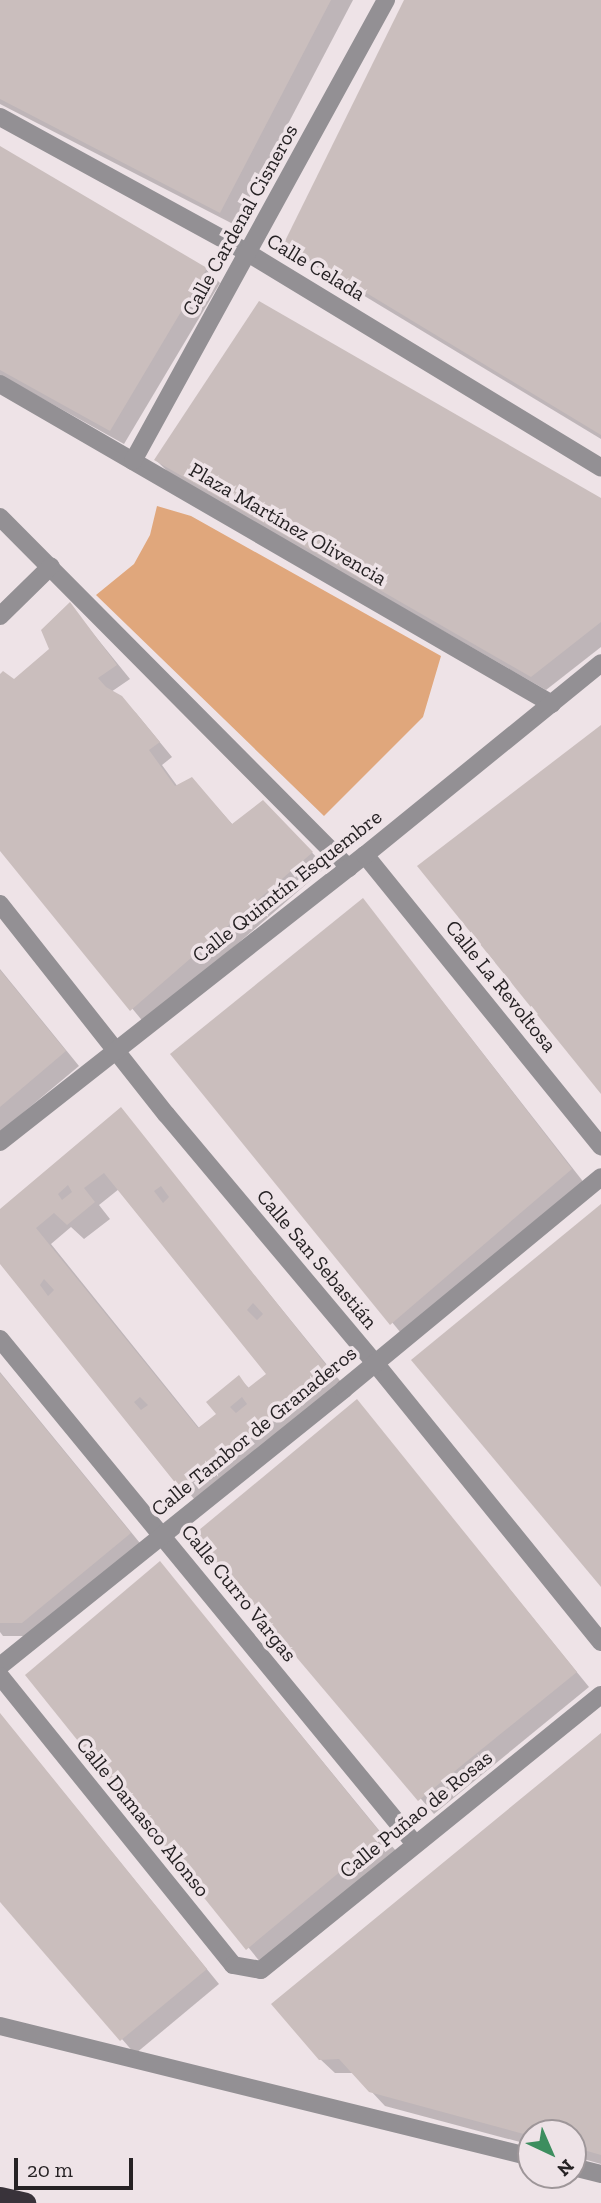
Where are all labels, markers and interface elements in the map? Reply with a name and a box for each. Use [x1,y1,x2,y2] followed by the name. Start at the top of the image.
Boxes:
[177,120,303,320] street label: Calle Cardenal Cisneros
[262,228,370,306] street label: Calle Celada
[185,457,391,591] street label: Plaza Martínez Olivencia
[187,804,387,968] street label: Calle Quimtín Esquembre
[440,915,562,1057] street label: Calle La Revoltosa
[251,1184,383,1334] street label: Calle San Sebastián
[146,1340,362,1522] street label: Calle Tambor de Granaderos
[176,1519,302,1667] street label: Calle Curro Vargas
[71,1732,215,1902] street label: Calle Damasco Alonso
[335,1745,497,1883] street label: Calle Puñao de Rosas
[517,2119,587,2189] north arrow
[18,2144,136,2188] scale bar
[552,2155,579,2181] text: N
[27,2157,73,2182] text: 20 m

